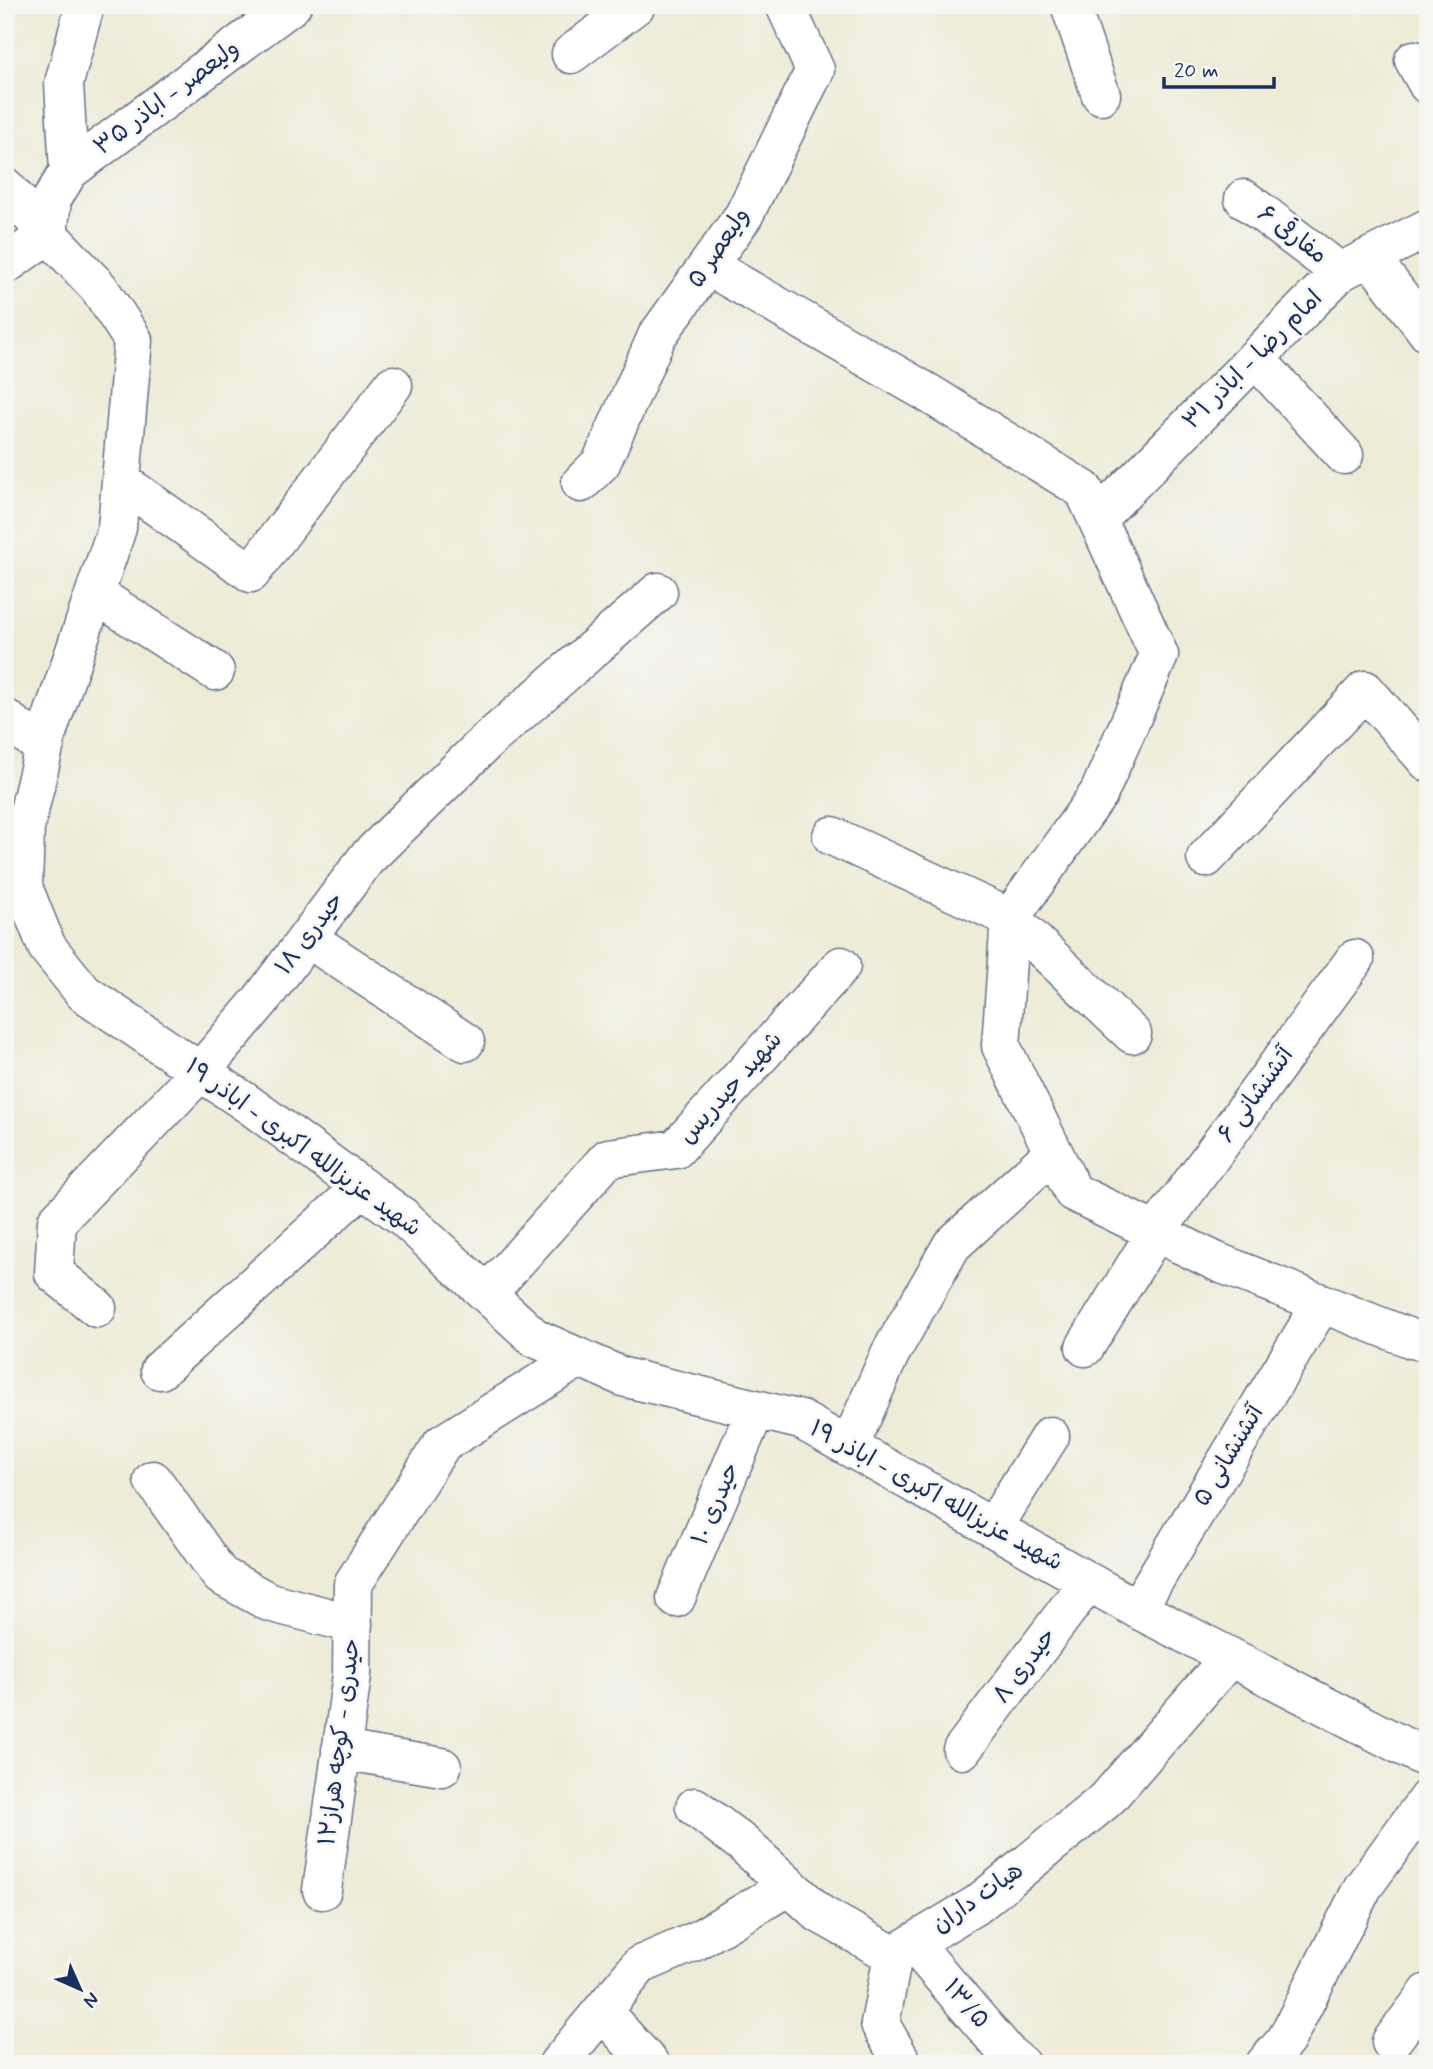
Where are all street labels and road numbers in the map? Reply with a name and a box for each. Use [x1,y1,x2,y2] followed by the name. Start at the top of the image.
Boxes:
[88,33,246,163] street label: ولیعصر - اباذر ۳۵
[1251,198,1334,271] street label: مفارقی ۶
[681,202,757,294] street label: ولیعصر ۵
[1176,283,1330,437] street label: امام رضا - اباذر ۳۱
[269,886,351,982] street label: حیدری ۱۸
[672,1025,790,1151] street label: شهید حیدریس
[1211,1040,1302,1149] street label: آتشنشانی ۶
[179,1052,427,1244] street label: شهید عزیزالله اکبری - اباذر ۱۹
[1187,1399,1272,1512] street label: آتشنشانی ۵
[804,1413,1068,1579] street label: شهید عزیزالله اکبری - اباذر ۱۹
[685,1458,747,1550] street label: حیدری ۱۰
[986,1622,1064,1710] street label: حیدری ۸
[312,1637,368,1847] street label: حیدری - كوچه هراز۱۲
[926,1855,1030,1941] street label: هیات داران
[936,1973,996,2035] street label: ۱۳/۵

